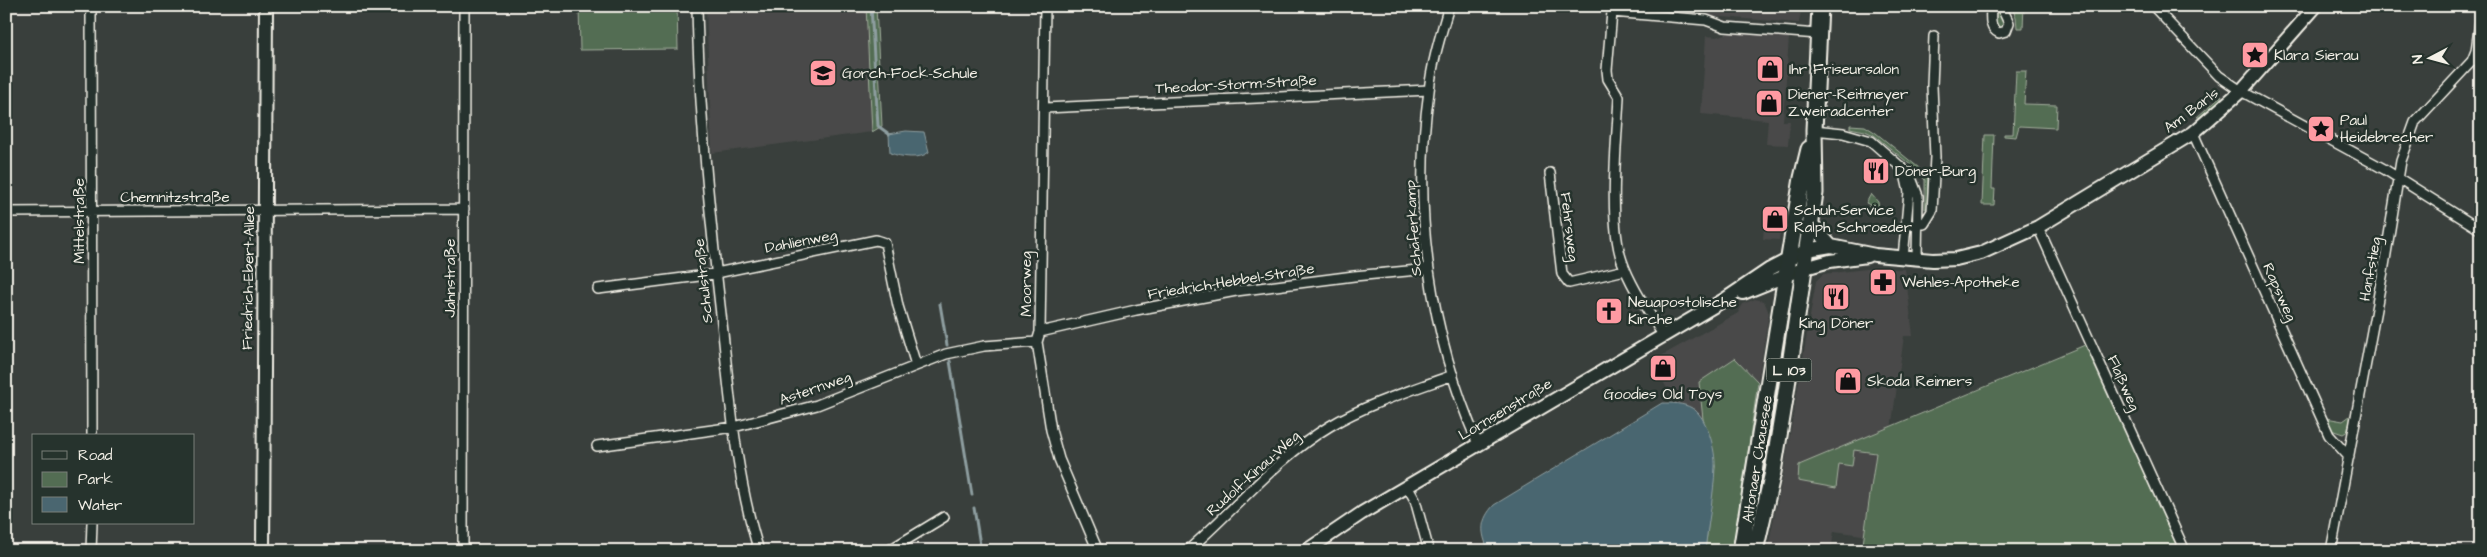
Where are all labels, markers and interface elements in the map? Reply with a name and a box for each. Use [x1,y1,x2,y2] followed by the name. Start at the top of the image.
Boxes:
[2404,32,2454,82] north arrow
[2240,40,2270,70] place icon: Klara Sierau
[2274,45,2359,66] place label: Klara Sierau
[1755,54,1785,84] shop icon: Ihr Friseursalon
[2408,54,2428,65] text: N
[808,58,838,88] school or university icon: Gorch-Fock-Schule
[1789,59,1899,80] place label: Ihr Friseursalon
[842,63,978,84] place label: Gorch-Fock-Schule
[1155,70,1317,99] street label: Theodor-Storm-Straße
[2160,83,2223,138] street label: Am Barls
[1788,84,1908,122] place label: Diener-Reitmeyer Zweiradcenter
[1754,88,1784,118] shop icon: Diener-Reitmeyer Zweiradcenter
[2340,110,2433,148] place label: Paul Heidebrecher
[2306,114,2336,144] place icon: Paul Heidebrecher
[1861,156,1891,186] restaurant icon: Döner-Burg
[1895,161,1976,183] place label: Döner-Burg
[69,178,90,264] street label: Mittelstraße
[1400,179,1427,277] street label: Schäferkamp
[120,187,230,208] street label: Chemnitzstraße
[1554,191,1584,263] street label: Fehrsweg
[1794,200,1912,238] place label: Schuh-Service Ralph Schroeder
[1760,204,1790,234] shop icon: Schuh-Service Ralph Schroeder
[237,206,260,350] street label: Friedrich-Ebert-Allee
[763,224,839,260] street label: Dahlienweg
[2355,235,2387,303] street label: Hanfstieg
[689,238,718,324] street label: Schulstraße
[440,239,461,317] street label: Jahnstraße
[1016,251,1038,317] street label: Moorweg
[1146,258,1316,305] street label: Friedrich-Hebbel-Straße
[2256,260,2302,326] street label: Rapsweg
[1868,267,1898,297] pharmacy icon: Wehles-Apotheke
[1902,272,2020,293] place label: Wehles-Apotheke
[1821,282,1851,312] restaurant icon: King Döner
[1628,292,1737,330] place label: Neuapostolische Kirche
[1594,296,1624,326] church icon: Neuapostolische Kirche
[1799,313,1873,335] place label: King Döner
[2101,352,2145,415] street label: Flaßweg
[1648,353,1678,383] shop icon: Goodies Old Toys
[1766,358,1812,382] road number: L 103
[776,366,855,412] street label: Asternweg
[1833,366,1863,396] shop icon: Skoda Reimers
[1867,371,1973,392] place label: Skoda Reimers
[1454,373,1556,446] street label: Lornsenstraße
[1604,384,1723,406] place label: Goodies Old Toys
[1737,394,1778,524] street label: Altonaer Chaussee
[1202,426,1305,522] street label: Rudolf-Kinau-Weg
[32,434,195,524] legend
[78,445,113,466] text: Road
[78,469,113,490] text: Park
[78,495,122,516] text: Water

